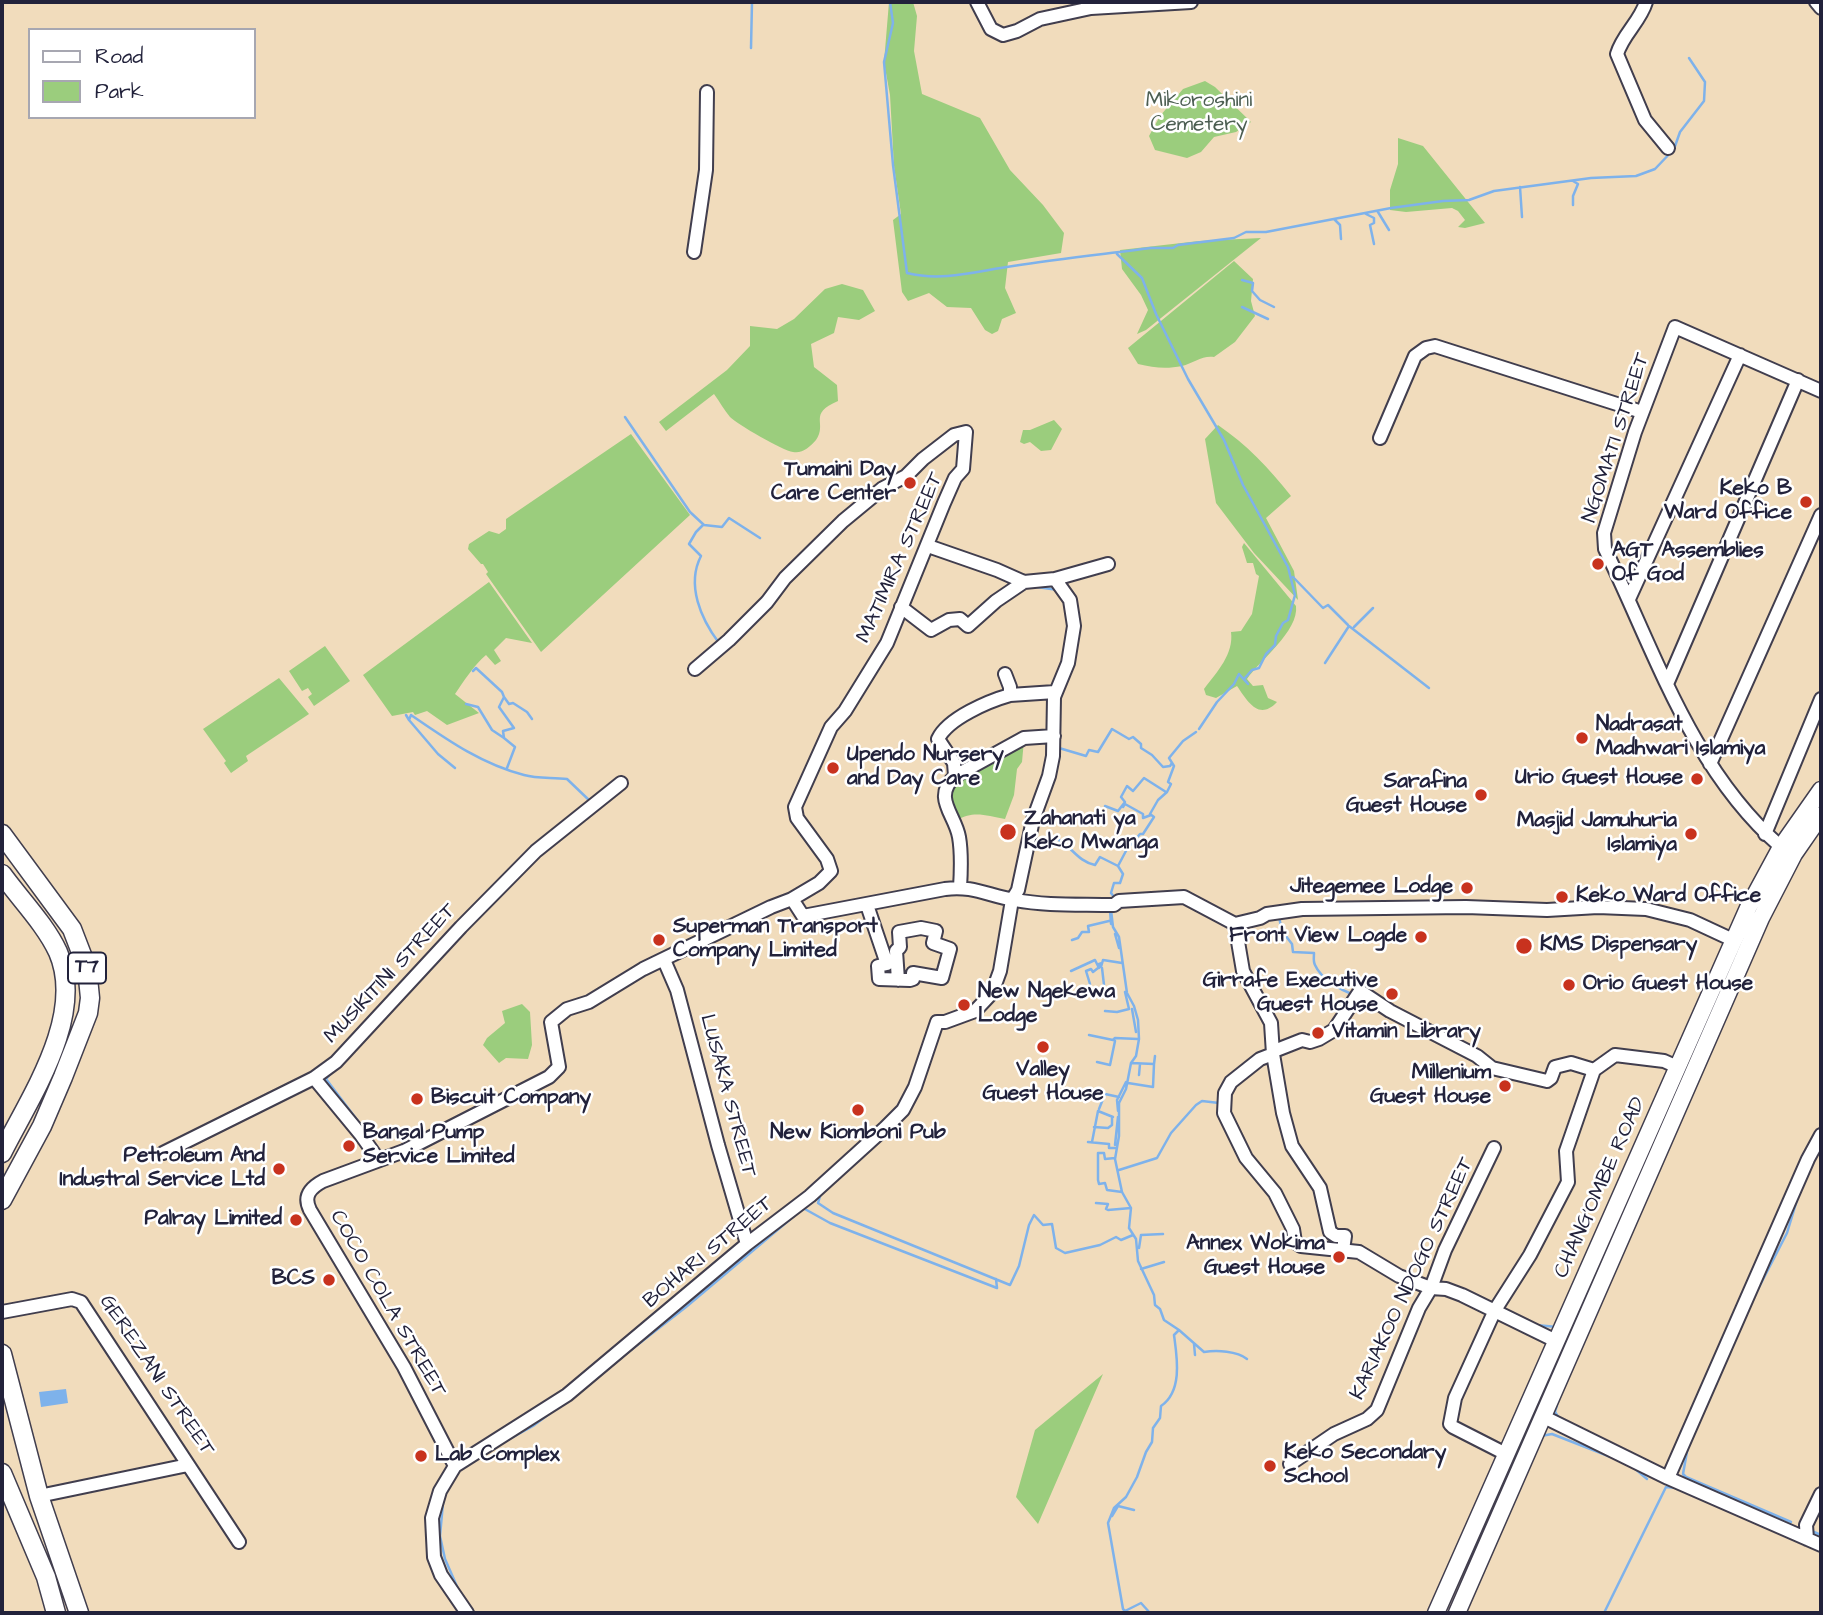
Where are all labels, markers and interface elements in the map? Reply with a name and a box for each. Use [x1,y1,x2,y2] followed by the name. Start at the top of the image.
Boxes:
[28,28,256,119] legend
[95,42,143,71] text: Road
[95,77,144,106] text: Park
[1146,89,1252,139] park label: Mikoroshini Cemetery
[1578,350,1656,526] street label: NGOMATI STREET
[771,458,896,508] place label: Tumaini Day Care Center
[852,469,950,647] street label: MATIMIRA STREET
[902,475,918,491] marker: Tumaini Day Care Center
[1664,477,1792,527] place label: Keko B Ward Office
[1798,494,1814,510] marker: Keko B Ward Office
[1612,539,1764,589] place label: AGT Assemblies Of God
[1590,556,1606,572] marker: AGT Assemblies Of God
[1596,713,1765,763] place label: Nadrasat Madhwari Islamiya
[1574,730,1590,746] marker: Nadrasat Madhwari Islamiya
[847,743,1004,793] place label: Upendo Nursery and Day Care
[825,760,841,776] marker: Upendo Nursery and Day Care
[1515,766,1683,792] place label: Urio Guest House
[1346,770,1467,820] place label: Sarafina Guest House
[1689,771,1705,787] marker: Urio Guest House
[1473,787,1489,803] marker: Sarafina Guest House
[1024,807,1158,857] place label: Zahanati ya Keko Mwanga
[1517,809,1677,859] place label: Masjid Jamuhuria Islamiya
[998,822,1018,842] marker: Zahanati ya Keko Mwanga
[1683,826,1699,842] marker: Masjid Jamuhuria Islamiya
[1290,875,1453,901] place label: Jitegemee Lodge
[1459,880,1475,896] marker: Jitegemee Lodge
[1576,884,1761,910] place label: Keko Ward Office
[1554,889,1570,905] marker: Keko Ward Office
[320,899,462,1049] street label: MUSIKITINI STREET
[673,915,878,965] place label: Superman Transport Company Limited
[1229,924,1407,950] place label: Front View Logde
[1413,929,1429,945] marker: Front View Logde
[651,932,667,948] marker: Superman Transport Company Limited
[1540,933,1697,959] place label: KMS Dispensary
[1514,936,1534,956] marker: KMS Dispensary
[68,952,106,984] road number: T7
[1203,969,1378,1019] place label: Girrafe Executive Guest House
[1583,972,1753,998] place label: Orio Guest House
[1561,977,1577,993] marker: Orio Guest House
[978,980,1115,1030] place label: New Ngekewa Lodge
[1384,986,1400,1002] marker: Girrafe Executive Guest House
[956,997,972,1013] marker: New Ngekewa Lodge
[693,1012,761,1180] street label: LUSAKA STREET
[1332,1020,1481,1046] place label: Vitamin Library
[1310,1025,1326,1041] marker: Vitamin Library
[1035,1039,1051,1055] marker: Valley Guest House
[982,1058,1104,1108] place label: Valley Guest House
[1370,1061,1491,1111] place label: Millenium Guest House
[1497,1078,1513,1094] marker: Millenium Guest House
[431,1086,591,1112] place label: Biscuit Company
[409,1091,425,1107] marker: Biscuit Company
[1550,1094,1652,1282] street label: CHANG'OMBE ROAD
[850,1102,866,1118] marker: New Kiomboni Pub
[363,1121,514,1171] place label: Bansal Pump Service Limited
[770,1121,946,1147] place label: New Kiomboni Pub
[341,1138,357,1154] marker: Bansal Pump Service Limited
[60,1144,265,1194] place label: Petroleum And Industral Service Ltd
[1346,1154,1480,1404] street label: KARIAKOO NDOGO STREET
[271,1161,287,1177] marker: Petroleum And Industral Service Ltd
[639,1192,779,1314] street label: BOHARI STREET
[323,1206,451,1402] street label: COCO COLA STREET
[145,1207,282,1233] place label: Palray Limited
[288,1212,304,1228] marker: Palray Limited
[1186,1232,1325,1282] place label: Annex Wokima Guest House
[1331,1249,1347,1265] marker: Annex Wokima Guest House
[272,1267,315,1293] place label: BCS
[321,1272,337,1288] marker: BCS
[93,1291,219,1461] street label: GEREZANI STREET
[1284,1441,1446,1491] place label: Keko Secondary School
[435,1443,560,1469] place label: Lab Complex
[413,1448,429,1464] marker: Lab Complex
[1262,1458,1278,1474] marker: Keko Secondary School

